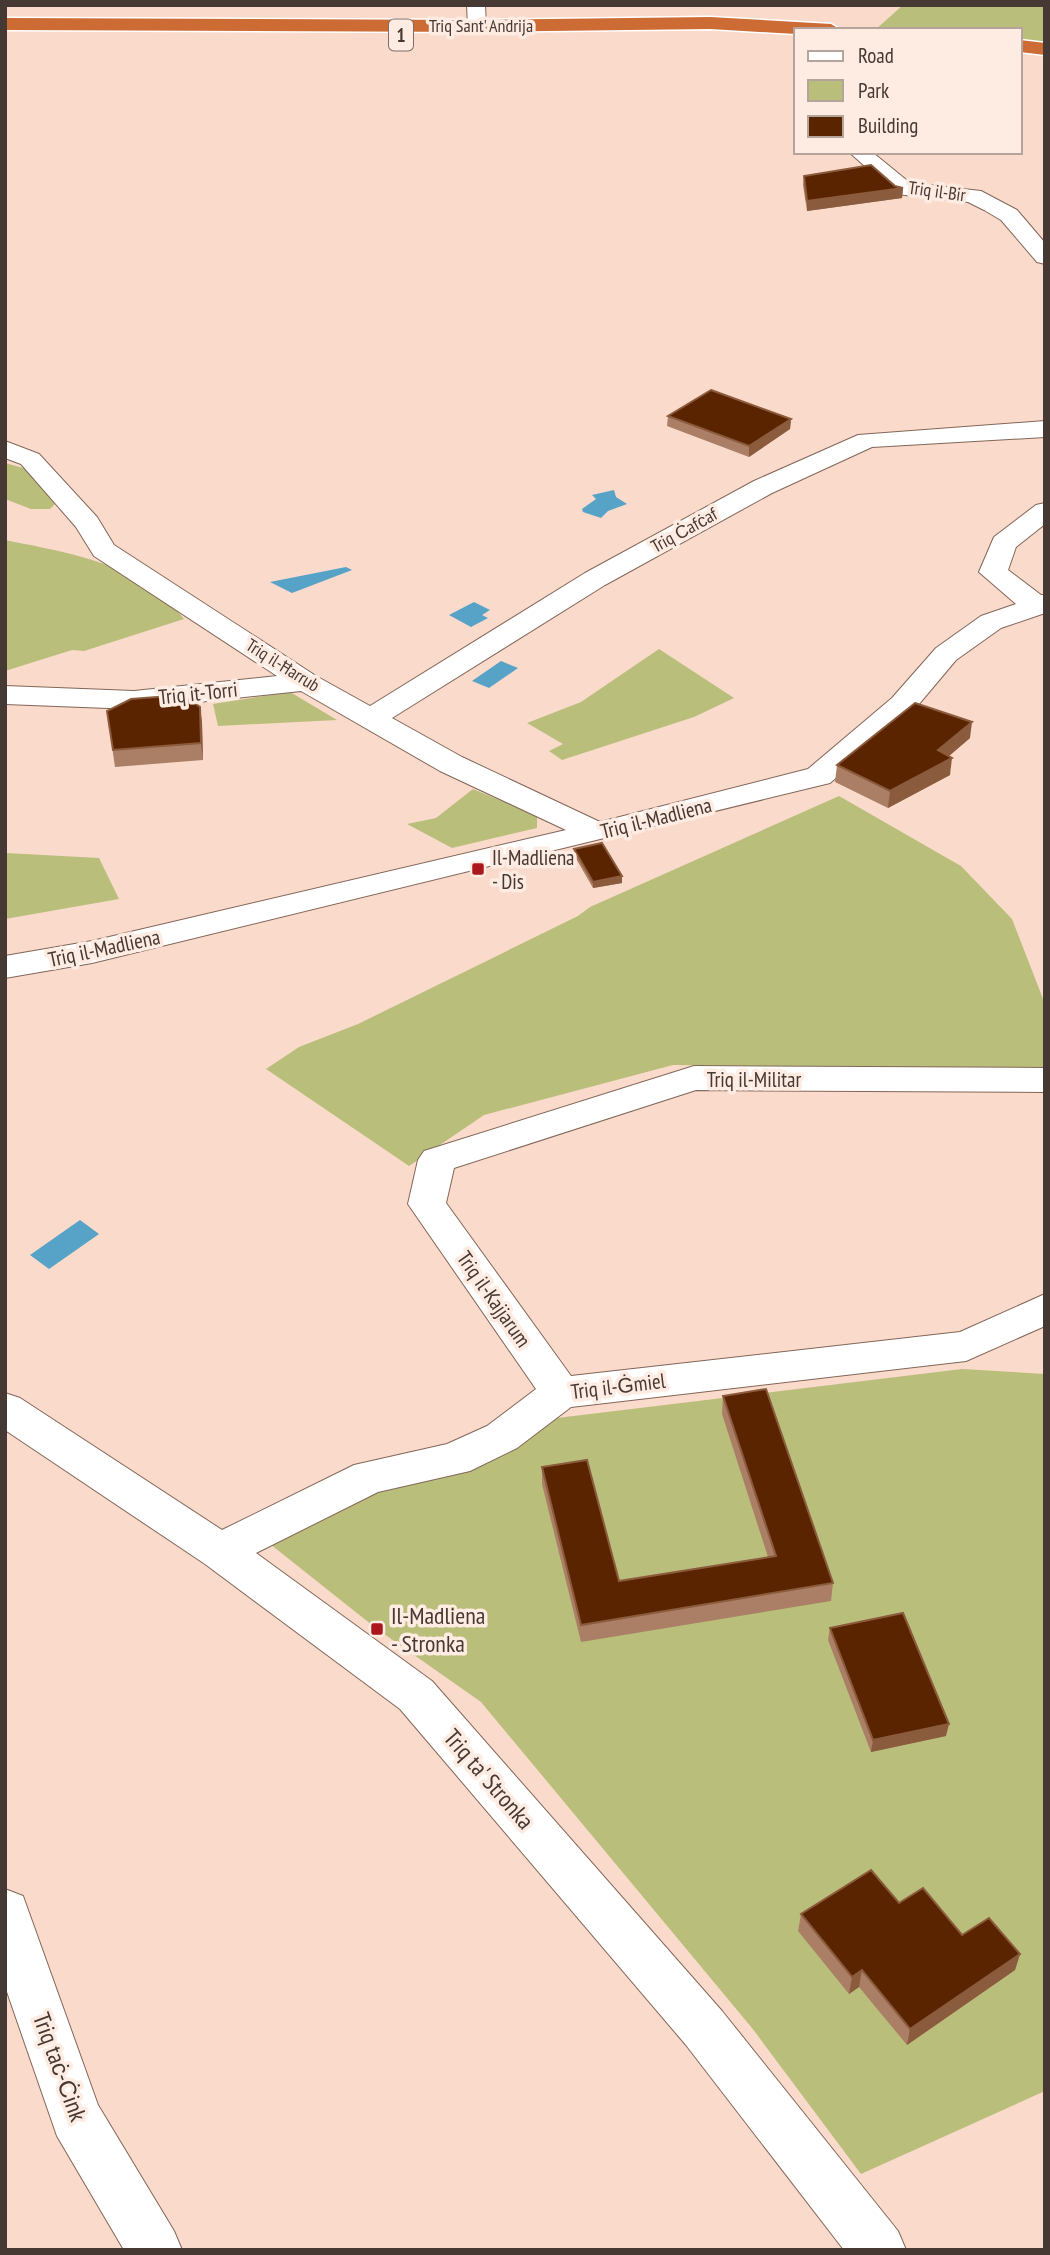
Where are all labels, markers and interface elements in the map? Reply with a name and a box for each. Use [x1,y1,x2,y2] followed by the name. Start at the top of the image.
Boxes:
[429,14,533,37] street label: Triq Sant' Andrija
[389,20,413,50] road number: 1
[794,28,1022,154] legend
[858,42,894,69] text: Road
[858,77,889,104] text: Park
[858,112,918,139] text: Building
[907,176,967,206] street label: Triq il-Bir
[647,502,723,558] street label: Triq Ċafċaf
[242,633,324,697] street label: Triq il-Ħarrub
[157,675,239,711] street label: Triq it-Torri
[598,791,714,845] street label: Triq il-Madliena
[492,844,575,895] place label: Il-Madliena - Dis
[470,861,486,877] marker: Il-Madliena - Dis
[46,923,162,973] street label: Triq il-Madliena
[707,1066,801,1093] street label: Triq il-Militar
[451,1246,537,1352] street label: Triq il-Kajjarum
[569,1367,667,1405] street label: Triq il-Ġmiel
[391,1600,485,1659] place label: Il-Madliena - Stronka
[369,1621,385,1637] marker: Il-Madliena - Stronka
[437,1722,541,1836] street label: Triq ta' Stronka
[26,2008,94,2126] street label: Triq taċ-Ċink

